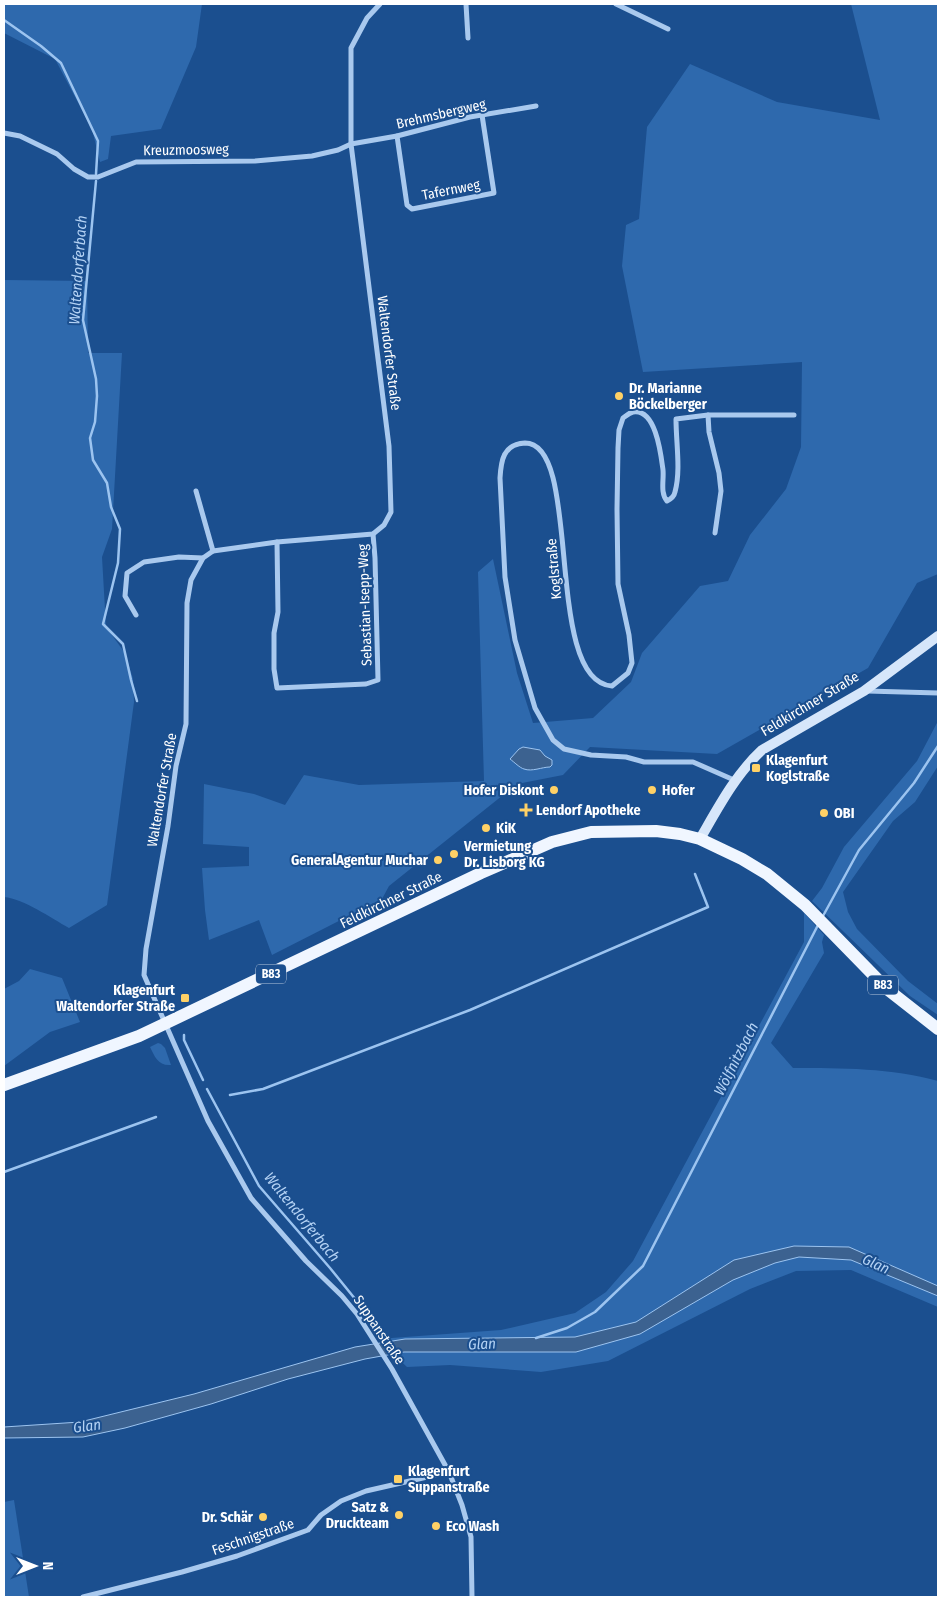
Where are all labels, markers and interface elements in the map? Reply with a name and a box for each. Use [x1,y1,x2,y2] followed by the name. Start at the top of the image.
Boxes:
[395,95,488,133] street label: Brehmsbergweg
[143,141,229,159] street label: Kreuzmoosweg
[421,176,482,204] street label: Tafernweg
[65,215,91,325] water label: Waltendorferbach
[374,295,404,411] street label: Waltendorfer Straße
[629,380,708,413] place label: Dr. Marianne Böckelberger
[613,390,625,402] marker: Dr. Marianne Böckelberger
[543,538,565,600] street label: Koglstraße
[354,543,376,666] street label: Sebastian-Isepp-Weg
[758,668,862,740] street label: Feldkirchner Straße
[144,732,180,848] street label: Waltendorfer Straße
[766,752,830,785] place label: Klagenfurt Koglstraße
[750,762,762,774] marker: Klagenfurt Koglstraße
[464,782,545,799] place label: Hofer Diskont
[662,782,695,799] place label: Hofer
[548,784,560,796] marker: Hofer Diskont
[646,784,658,796] marker: Hofer
[536,802,641,819] place label: Lendorf Apotheke
[520,804,532,816] marker: Lendorf Apotheke
[834,805,855,822] place label: OBI
[818,807,830,819] marker: OBI
[496,820,517,837] place label: KiK
[480,822,492,834] marker: KiK
[463,838,545,871] place label: Vermietung Dr. Lisborg KG
[448,848,460,860] marker: Vermietung Dr. Lisborg KG
[291,852,429,869] place label: GeneralAgentur Muchar
[432,854,444,866] marker: GeneralAgentur Muchar
[337,868,445,932] street label: Feldkirchner Straße
[256,964,286,984] road number: B83
[868,976,898,994] road number: B83
[56,982,176,1015] place label: Klagenfurt Waltendorfer Straße
[179,992,191,1004] marker: Klagenfurt Waltendorfer Straße
[710,1019,762,1099] water label: Wölfnitzbach
[260,1169,344,1265] water label: Waltendorferbach
[860,1250,892,1278] water label: Glan
[350,1292,408,1368] street label: Suppanstraße
[468,1335,496,1353] water label: Glan
[72,1415,102,1437] water label: Glan
[408,1463,489,1496] place label: Klagenfurt Suppanstraße
[392,1473,404,1485] marker: Klagenfurt Suppanstraße
[326,1499,389,1532] place label: Satz & Druckteam
[202,1509,254,1526] place label: Dr. Schär
[393,1509,405,1521] marker: Satz & Druckteam
[257,1511,269,1523] marker: Dr. Schär
[210,1515,296,1559] street label: Feschnigstraße
[446,1518,499,1535] place label: Eco Wash
[430,1520,442,1532] marker: Eco Wash
[10,1541,60,1591] north arrow
[39,1562,56,1570] text: N

